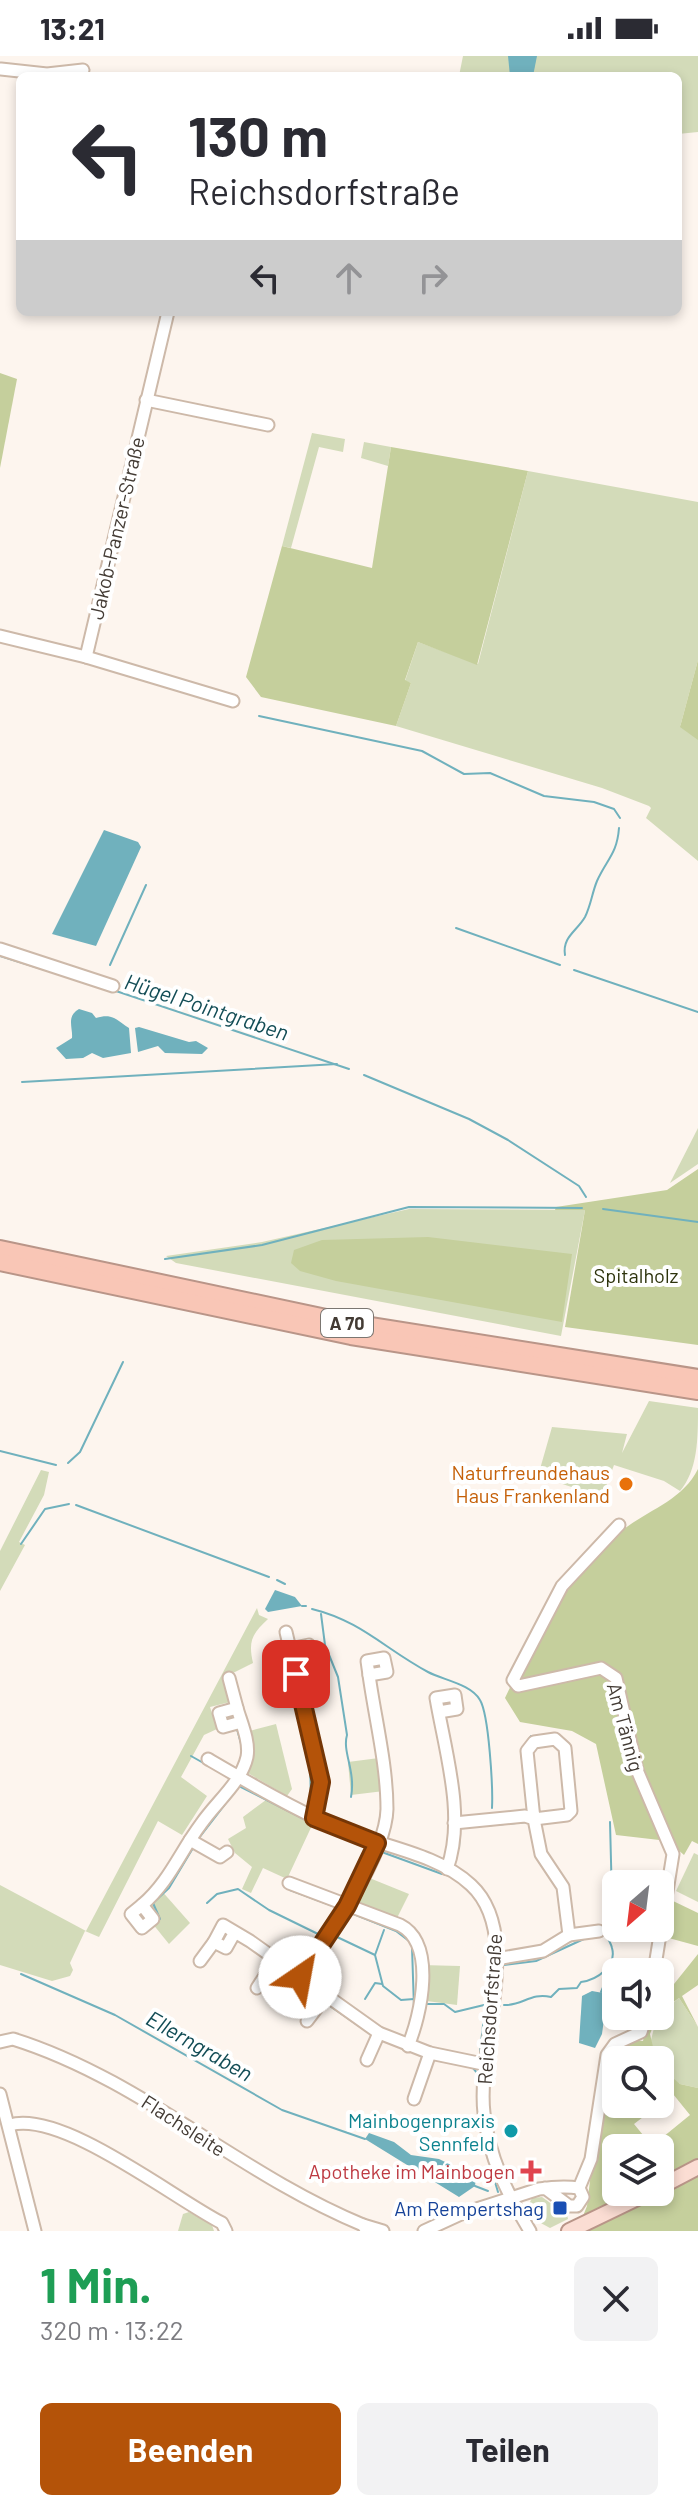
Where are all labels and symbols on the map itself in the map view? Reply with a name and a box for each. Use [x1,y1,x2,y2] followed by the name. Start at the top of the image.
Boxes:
[83,434,149,622] street label: Jakob-Panzer-Straße
[122,967,292,1045] water label: Hügel Pointgraben
[594,1263,679,1287] park label: Spitalholz
[321,1309,373,1337] road number: A 70
[452,1460,610,1507] place label: Naturfreundehaus Haus Frankenland
[617,1475,635,1493] marker: Naturfreundehaus Haus Frankenland
[262,1640,330,1708] pin
[603,1680,649,1774] street label: Am Tännig
[602,1870,674,1942] north arrow
[472,1933,506,2085] street label: Reichsdorfstraße
[258,1935,342,2019] position arrow
[142,2004,258,2086] water label: Ellerngraben
[138,2089,230,2161] street label: Flachsleite
[348,2108,495,2155] place label: Mainbogenpraxis Sennfeld
[502,2122,520,2140] marker: Mainbogenpraxis Sennfeld
[308,2159,515,2183] place label: Apotheke im Mainbogen
[522,2162,540,2180] marker: Apotheke im Mainbogen
[394,2196,544,2220] place label: Am Rempertshag
[551,2199,569,2217] marker: Am Rempertshag

